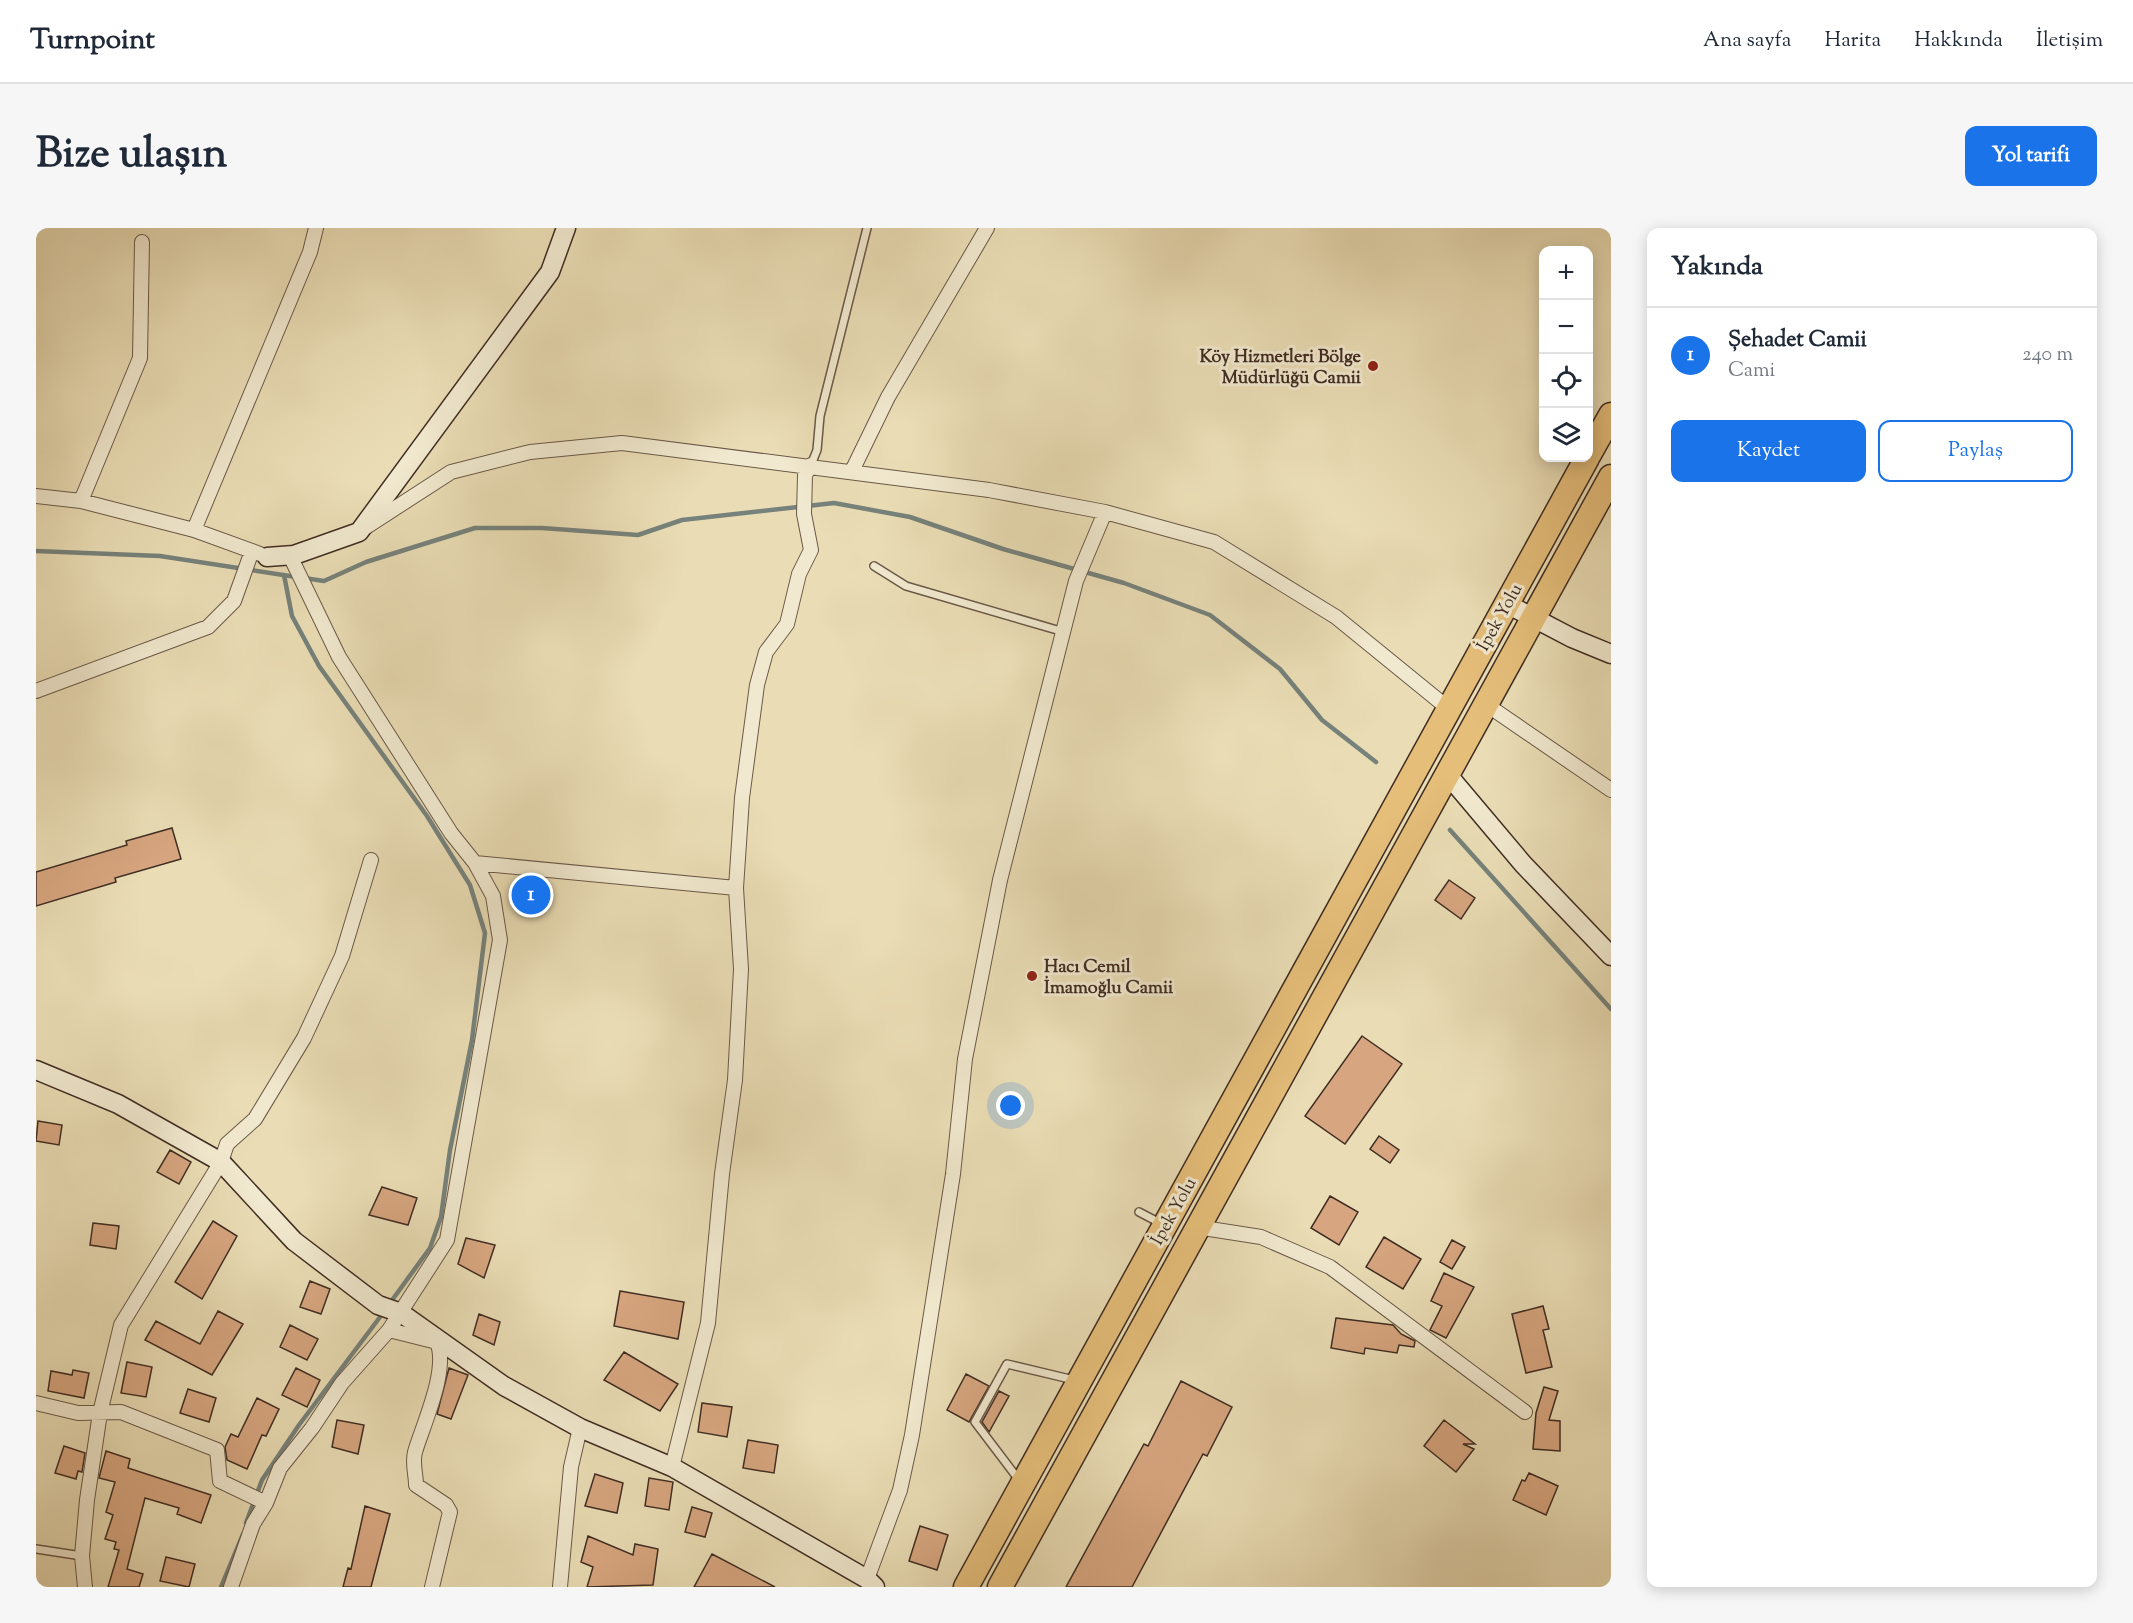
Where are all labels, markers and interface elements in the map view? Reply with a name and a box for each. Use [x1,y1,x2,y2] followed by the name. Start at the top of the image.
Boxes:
[30,21,155,61] text: Turnpoint
[1703,26,1792,56] text: Ana sayfa
[1825,26,1881,56] text: Harita
[1914,26,2003,56] text: Hakkında
[2036,26,2103,56] text: İletişim
[36,126,227,186] text: Bize ulaşın
[1965,126,2097,186] button: Yol tarifi
[1539,246,1593,462] map controls
[1539,246,1593,300] button: +
[1671,249,1763,286] text: Yakında
[1539,300,1593,354] button: −
[1728,325,1867,357] text: Şehadet Camii
[1687,341,1694,370] text: 1
[2022,341,2073,370] text: 240 m
[1199,345,1362,392] place label: Köy Hizmetleri Bölge Müdürlüğü Camii
[1539,354,1593,408] button: locate
[1728,357,1775,386] text: Cami
[1366,359,1380,373] marker: Köy Hizmetleri Bölge Müdürlüğü Camii
[1539,408,1593,462] button: layers
[1671,420,1866,482] button: Kaydet
[1878,420,2073,482] button: Paylaş
[1471,579,1530,657] street label: İpek Yolu
[512,872,550,918] pin: 1
[1044,955,1174,1002] place label: Hacı Cemil İmamoğlu Camii
[1025,969,1039,983] marker: Hacı Cemil İmamoğlu Camii
[996,1091,1025,1120] your location
[1145,1173,1204,1251] street label: İpek Yolu

